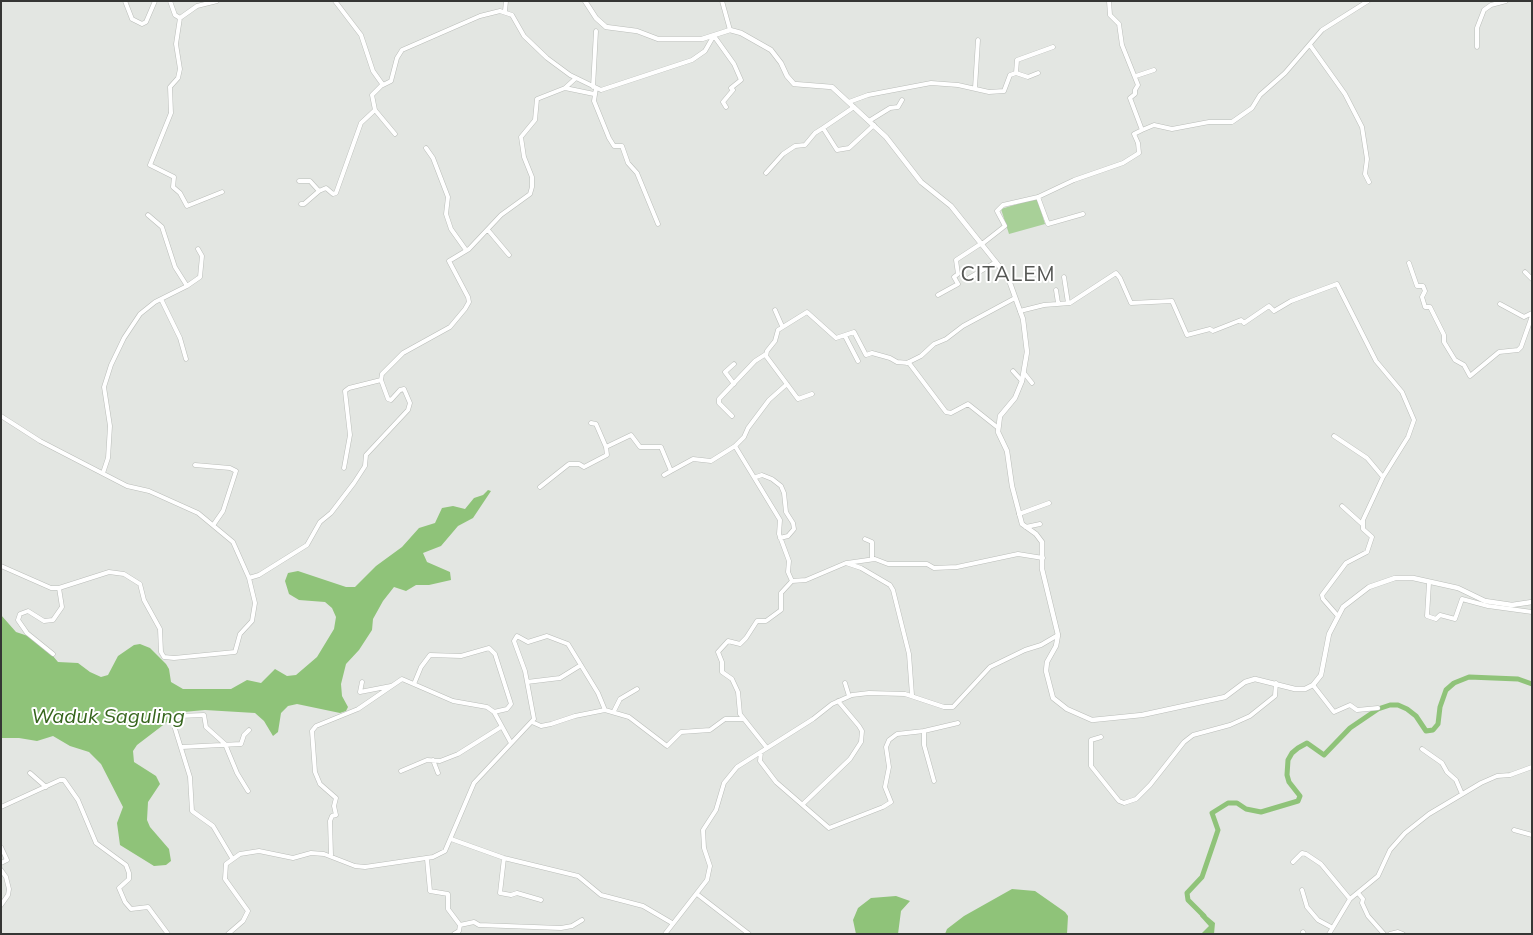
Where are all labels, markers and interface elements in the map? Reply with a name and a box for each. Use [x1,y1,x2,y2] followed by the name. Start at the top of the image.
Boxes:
[960,262,1056,288] district label: CITALEM
[31,705,185,729] water label: Waduk Saguling

